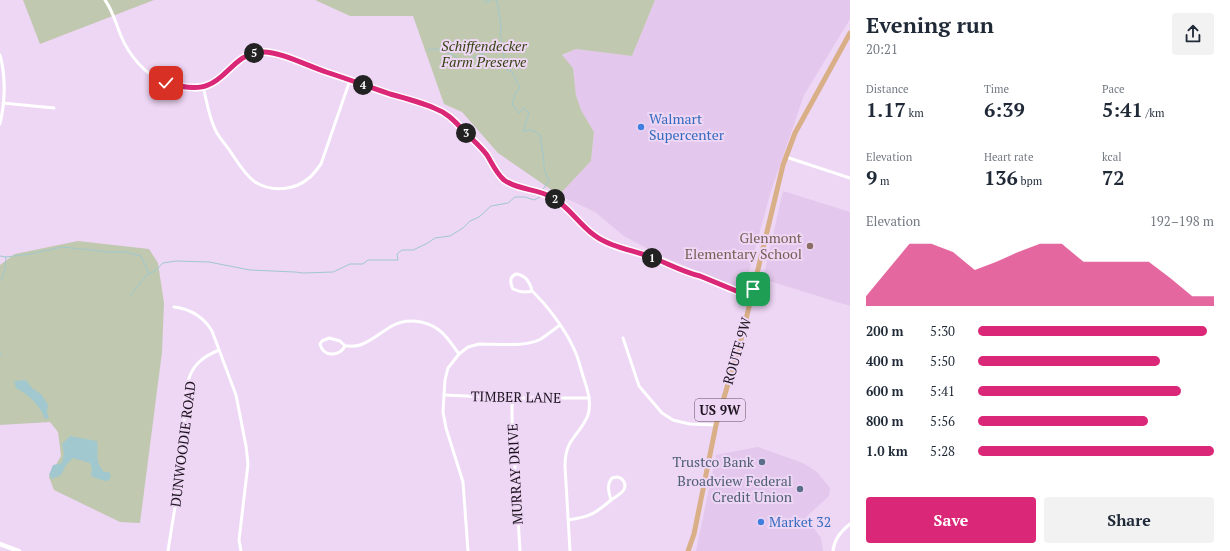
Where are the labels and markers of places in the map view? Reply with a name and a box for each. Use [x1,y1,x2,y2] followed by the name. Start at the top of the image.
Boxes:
[244,43,264,63] pin: 5
[149,66,183,100] pin
[353,75,373,95] pin: 4
[649,109,725,144] place label: Walmart Supercenter
[636,122,646,132] marker: Walmart Supercenter
[456,123,476,143] pin: 3
[545,189,565,209] pin: 2
[685,228,803,263] place label: Glenmont Elementary School
[805,241,815,251] marker: Glenmont Elementary School
[642,248,662,268] pin: 1
[736,272,770,306] pin
[672,452,755,471] place label: Trustco Bank
[757,457,767,467] marker: Trustco Bank
[677,471,793,506] place label: Broadview Federal Credit Union
[795,484,805,494] marker: Broadview Federal Credit Union
[769,512,831,531] place label: Market 32
[756,517,766,527] marker: Market 32

